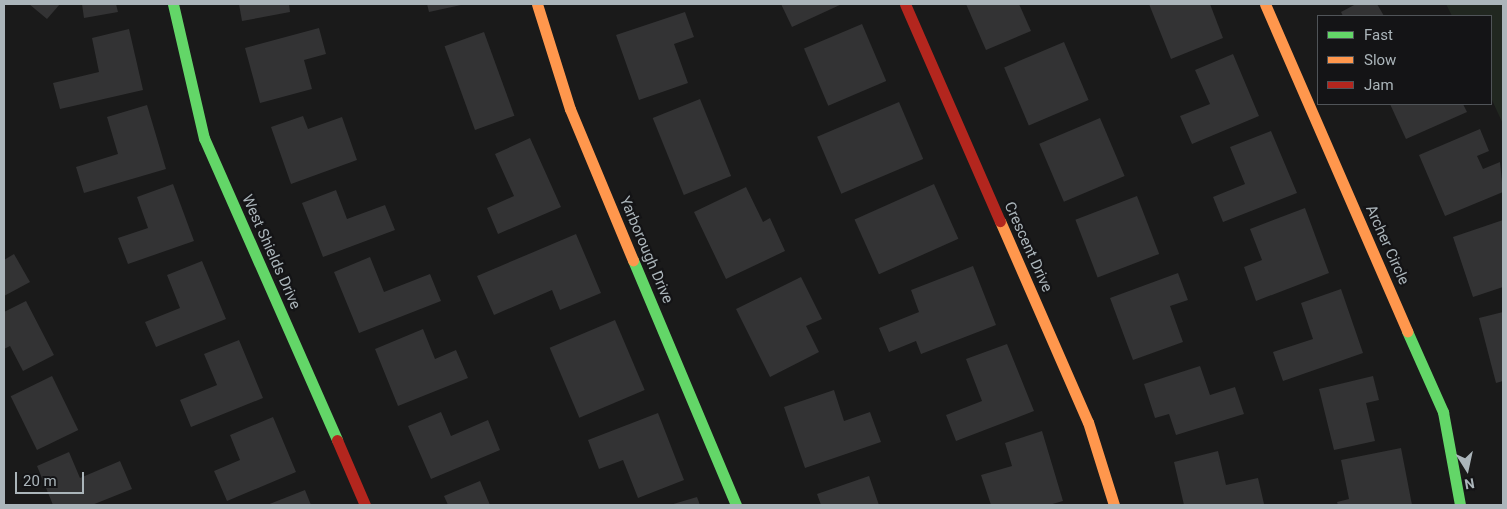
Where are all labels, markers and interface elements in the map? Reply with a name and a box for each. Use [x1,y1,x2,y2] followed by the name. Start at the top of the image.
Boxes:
[1317,15,1492,105] legend
[1364,26,1393,44] text: Fast
[1364,51,1396,69] text: Slow
[1364,76,1394,94] text: Jam
[238,192,304,312] street label: West Shields Drive
[615,194,677,306] street label: Yarborough Drive
[1000,199,1056,295] street label: Crescent Drive
[1361,202,1413,288] street label: Archer Circle
[1442,444,1492,494] north arrow
[18,462,86,494] scale bar
[23,472,57,490] text: 20 m
[1463,475,1476,493] text: N

